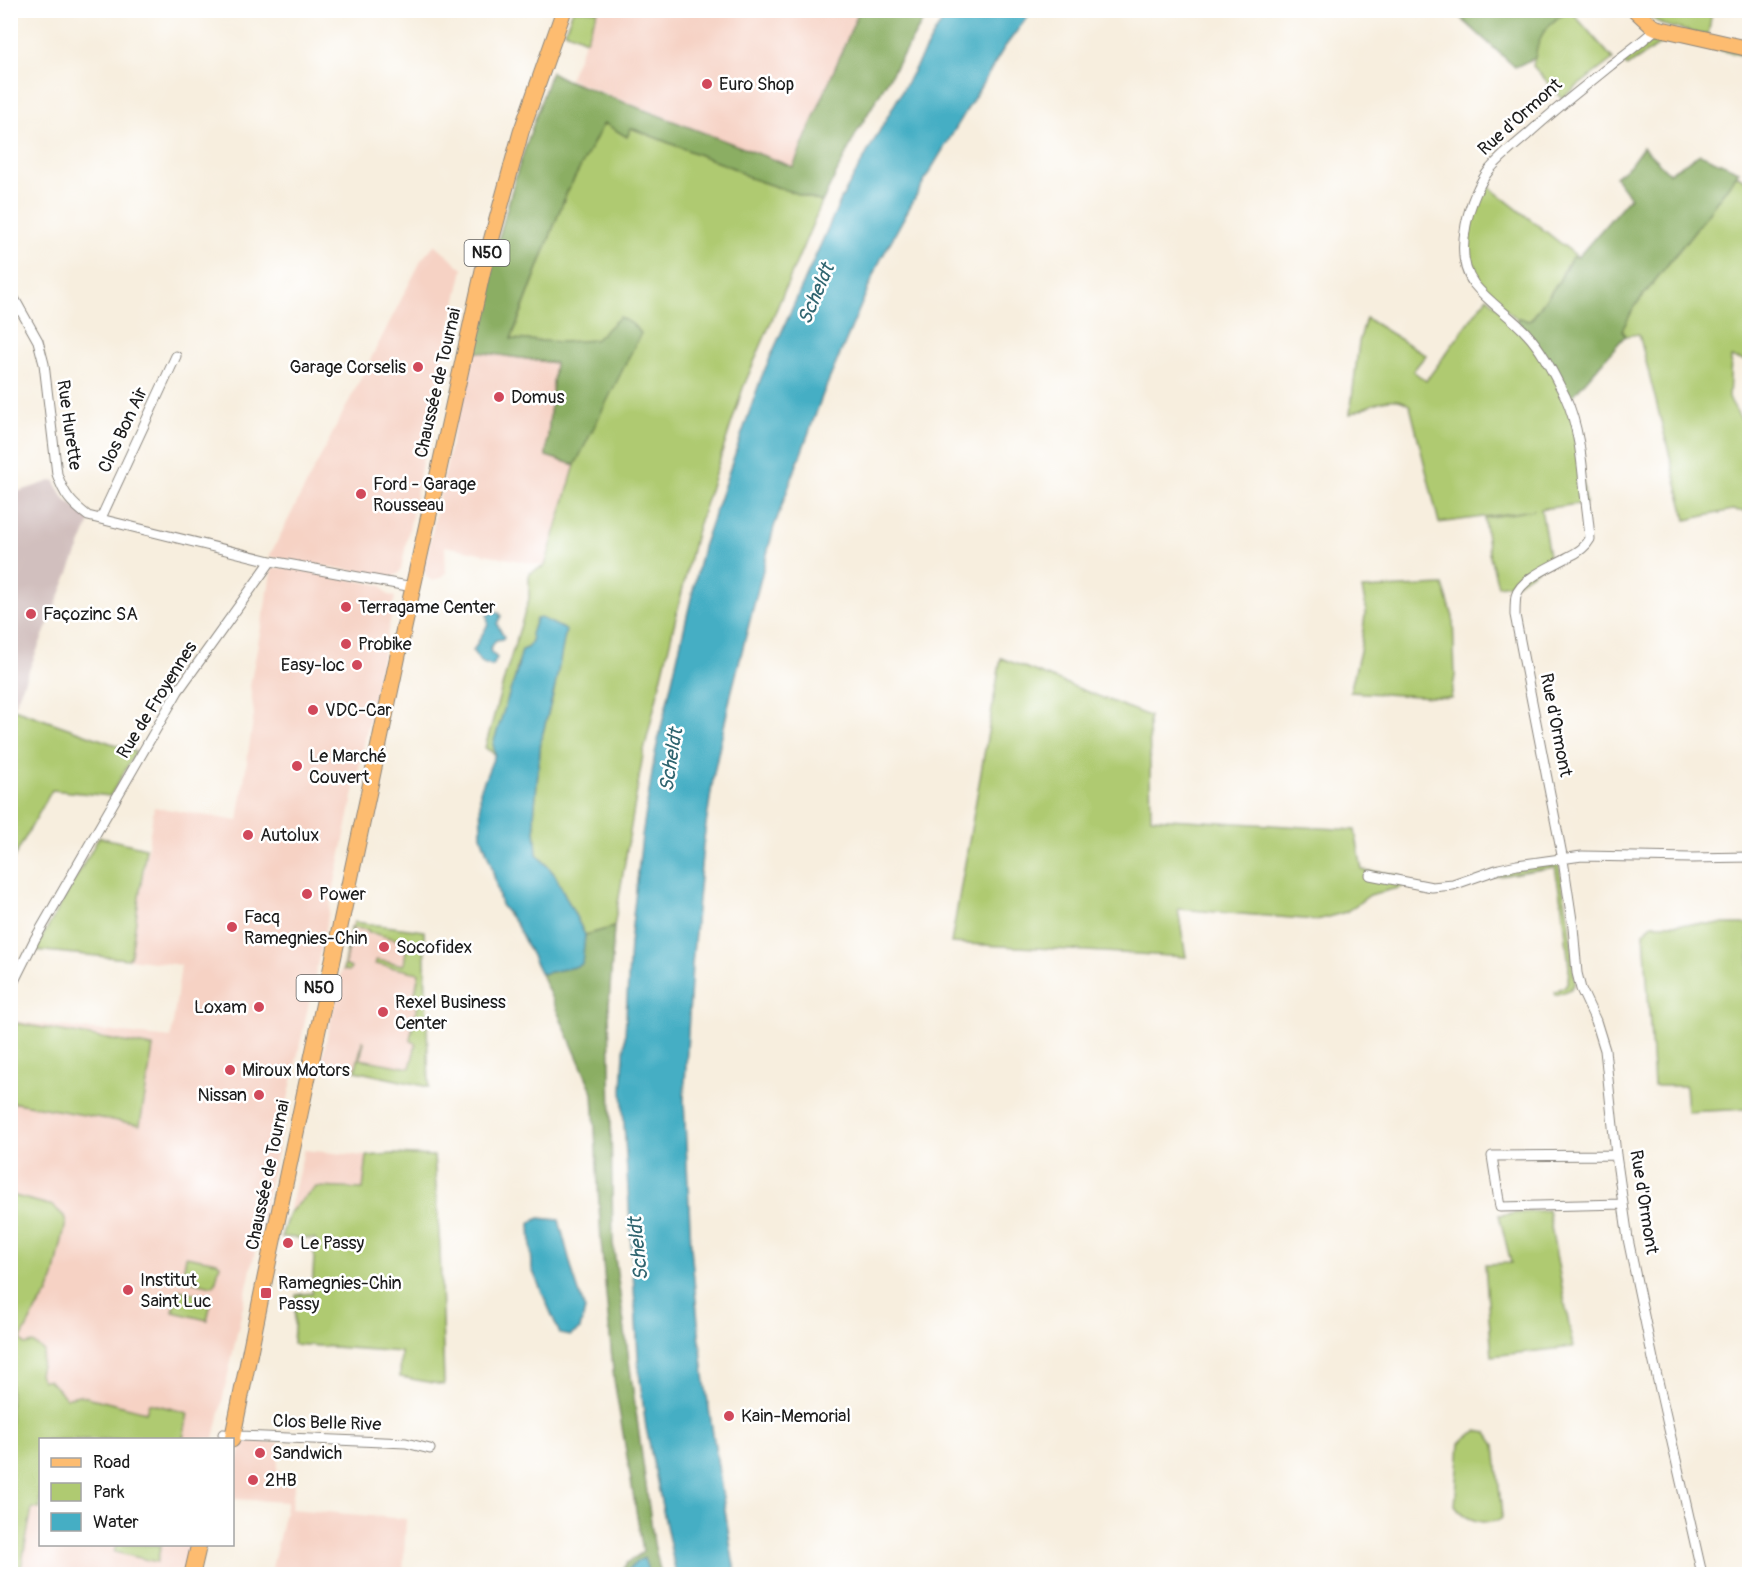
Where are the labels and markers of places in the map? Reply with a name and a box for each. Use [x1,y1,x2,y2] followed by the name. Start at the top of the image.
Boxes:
[719,73,794,96] place label: Euro Shop
[700,77,714,91] marker: Euro Shop
[289,356,406,379] place label: Garage Corselis
[411,360,425,374] marker: Garage Corselis
[511,386,565,409] place label: Domus
[492,390,506,404] marker: Domus
[373,473,476,517] place label: Ford - Garage Rousseau
[354,487,368,501] marker: Ford - Garage Rousseau
[358,596,496,619] place label: Terragame Center
[339,600,353,614] marker: Terragame Center
[43,603,138,626] place label: Façozinc SA
[24,607,38,621] marker: Façozinc SA
[358,633,412,656] place label: Probike
[339,637,353,651] marker: Probike
[281,654,345,677] place label: Easy-loc
[350,658,364,672] marker: Easy-loc
[325,699,392,722] place label: VDC-Car
[306,703,320,717] marker: VDC-Car
[309,745,387,789] place label: Le Marché Couvert
[290,759,304,773] marker: Le Marché Couvert
[260,824,319,847] place label: Autolux
[241,828,255,842] marker: Autolux
[319,883,366,906] place label: Power
[300,887,314,901] marker: Power
[244,906,368,950] place label: Facq Ramegnies-Chin
[225,920,239,934] marker: Facq Ramegnies-Chin
[396,936,472,959] place label: Socofidex
[377,940,391,954] marker: Socofidex
[395,991,506,1035] place label: Rexel Business Center
[194,996,247,1019] place label: Loxam
[252,1000,266,1014] marker: Loxam
[376,1005,390,1019] marker: Rexel Business Center
[242,1059,350,1082] place label: Miroux Motors
[223,1063,237,1077] marker: Miroux Motors
[198,1084,247,1107] place label: Nissan
[252,1088,266,1102] marker: Nissan
[300,1232,365,1255] place label: Le Passy
[281,1236,295,1250] marker: Le Passy
[140,1269,211,1313] place label: Institut Saint Luc
[278,1272,402,1316] place label: Ramegnies-Chin Passy
[121,1283,135,1297] marker: Institut Saint Luc
[259,1286,273,1300] marker: Ramegnies-Chin Passy
[741,1405,851,1428] place label: Kain-Memorial
[722,1409,736,1423] marker: Kain-Memorial
[272,1442,342,1465] place label: Sandwich
[253,1446,267,1460] marker: Sandwich
[265,1469,297,1492] place label: 2HB
[246,1473,260,1487] marker: 2HB

